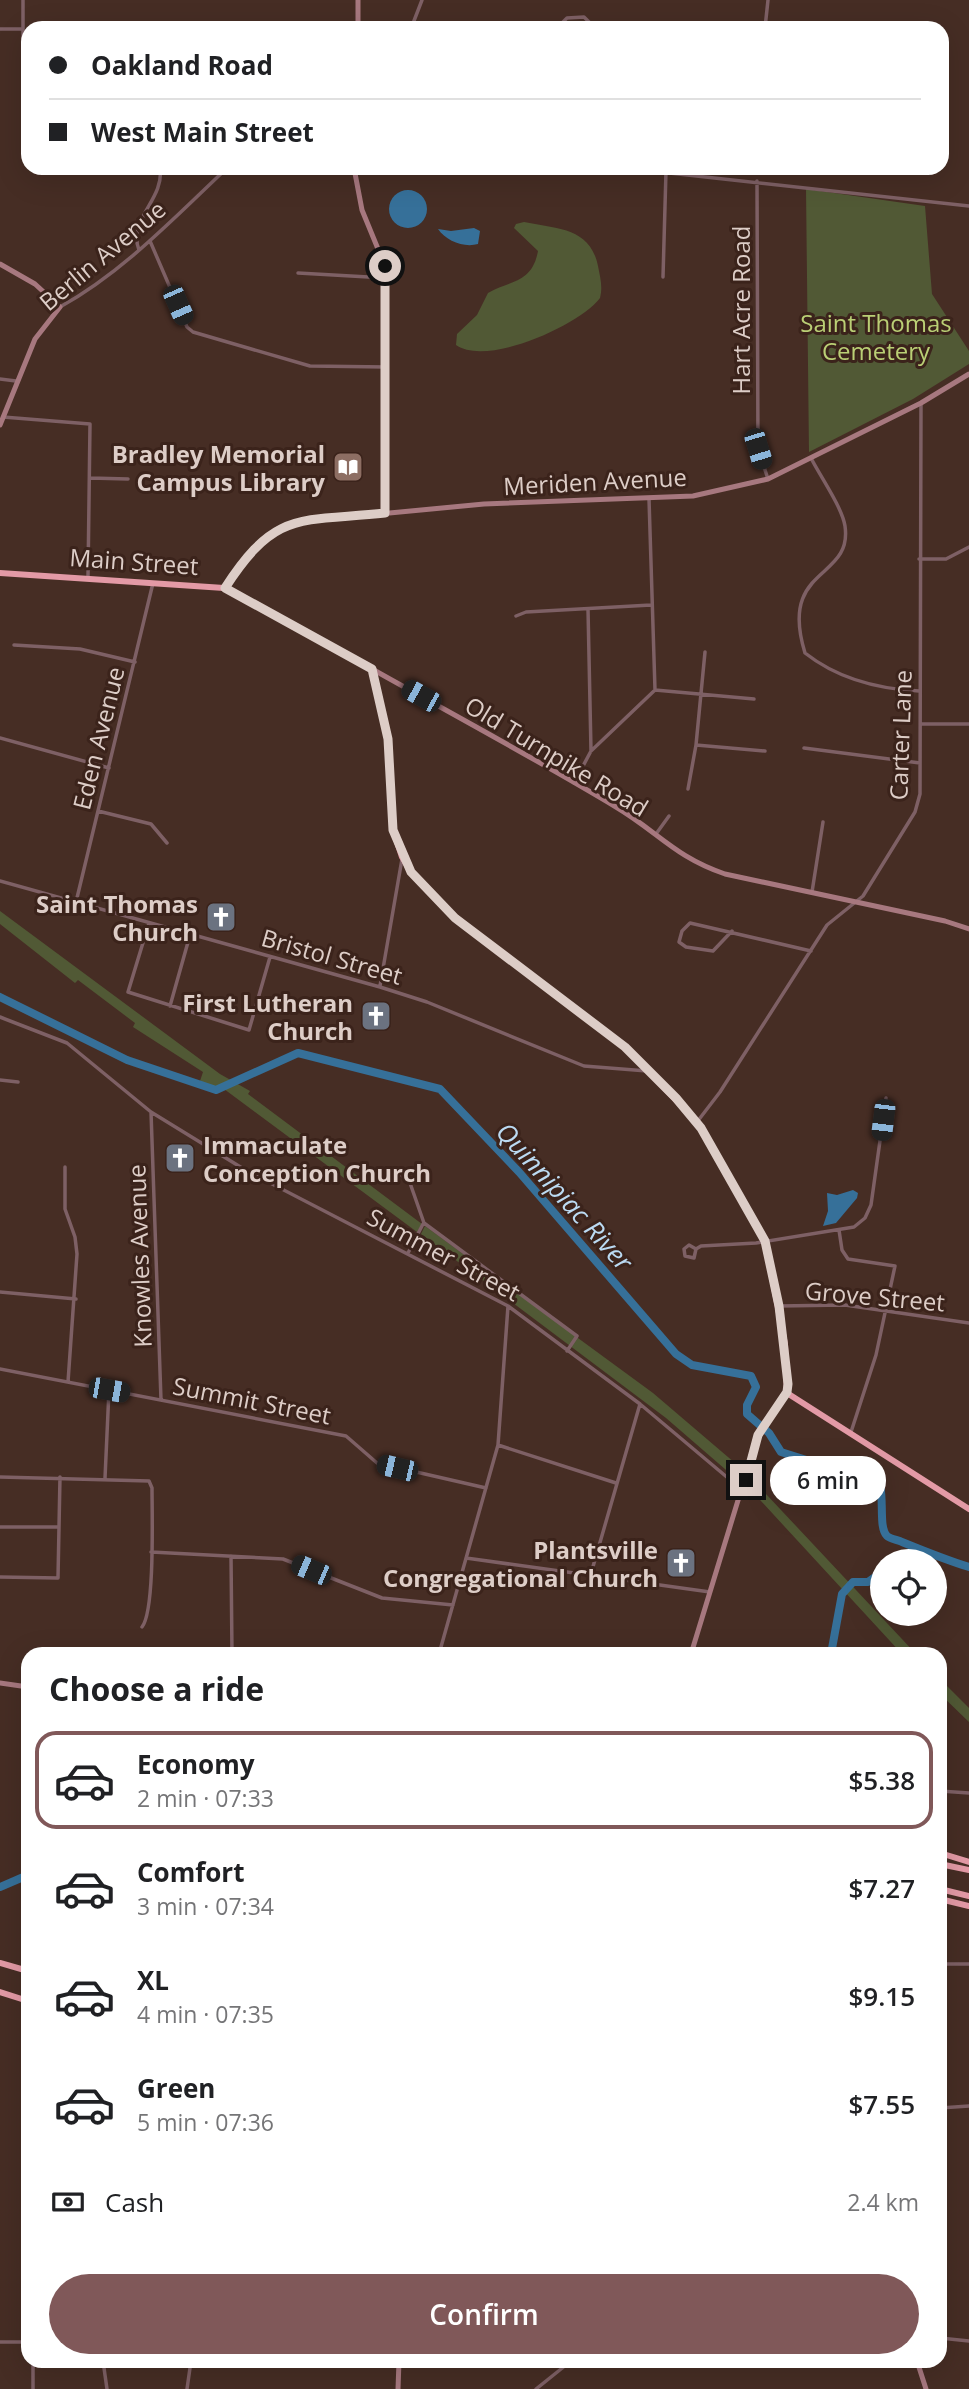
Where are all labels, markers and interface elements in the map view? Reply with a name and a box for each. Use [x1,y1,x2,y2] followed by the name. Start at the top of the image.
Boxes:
[91,47,273,83] text: Oakland Road
[91,114,314,150] text: West Main Street
[32,192,172,318] street label: Berlin Avenue
[724,225,757,395] street label: Hart Acre Road
[369,250,401,282] route start
[160,282,197,328] car
[800,306,952,367] park label: Saint Thomas Cemetery
[742,426,775,472] car
[112,437,325,498] place label: Bradley Memorial Campus Library
[331,450,365,484] library icon: Bradley Memorial Campus Library
[502,460,688,502] street label: Meriden Avenue
[69,540,199,582] street label: Main Street
[64,663,132,813] street label: Eden Avenue
[881,669,919,801] street label: Carter Lane
[398,677,445,715] car
[459,688,655,824] street label: Old Turnpike Road
[36,887,198,948] place label: Saint Thomas Church
[204,900,238,934] church icon: Saint Thomas Church
[258,920,406,992] street label: Bristol Street
[182,986,353,1047] place label: First Lutheran Church
[359,999,393,1033] church icon: First Lutheran Church
[871,1098,896,1142] car
[489,1114,643,1279] water label: Quinnipiac River
[203,1128,431,1189] place label: Immaculate Conception Church
[163,1141,197,1175] church icon: Immaculate Conception Church
[119,1164,159,1348] street label: Knowles Avenue
[362,1200,526,1308] street label: Summer Street
[804,1273,946,1319] street label: Grove Street
[170,1369,334,1431] street label: Summit Street
[87,1376,132,1404] car
[375,1453,420,1483] car
[770,1456,886,1504] callout: 6 min
[730,1464,762,1496] route end
[797,1464,859,1496] text: 6 min
[383,1533,658,1594] place label: Plantsville Congregational Church
[664,1546,698,1580] church icon: Plantsville Congregational Church
[870,1549,947,1626] map controls
[870,1549,947,1626] button: locate
[288,1552,335,1588] car
[49,1667,264,1710] text: Choose a ride
[137,1746,255,1782] text: Economy
[53,1749,116,1812] icon: car
[848,1762,915,1798] text: $5.38
[137,1782,274,1814] text: 2 min · 07:33
[137,1854,244,1890] text: Comfort
[53,1857,116,1920] icon: car
[848,1870,915,1906] text: $7.27
[137,1890,274,1922] text: 3 min · 07:34
[137,1962,169,1998] text: XL
[53,1965,116,2028] icon: car
[848,1978,915,2014] text: $9.15
[137,1998,274,2030] text: 4 min · 07:35
[137,2070,215,2106] text: Green
[53,2073,116,2136] icon: car
[848,2086,915,2122] text: $7.55
[137,2106,274,2138] text: 5 min · 07:36
[49,2183,87,2221] icon: cash
[105,2184,164,2220] text: Cash
[847,2186,919,2218] text: 2.4 km
[49,2274,919,2354] button: Confirm

